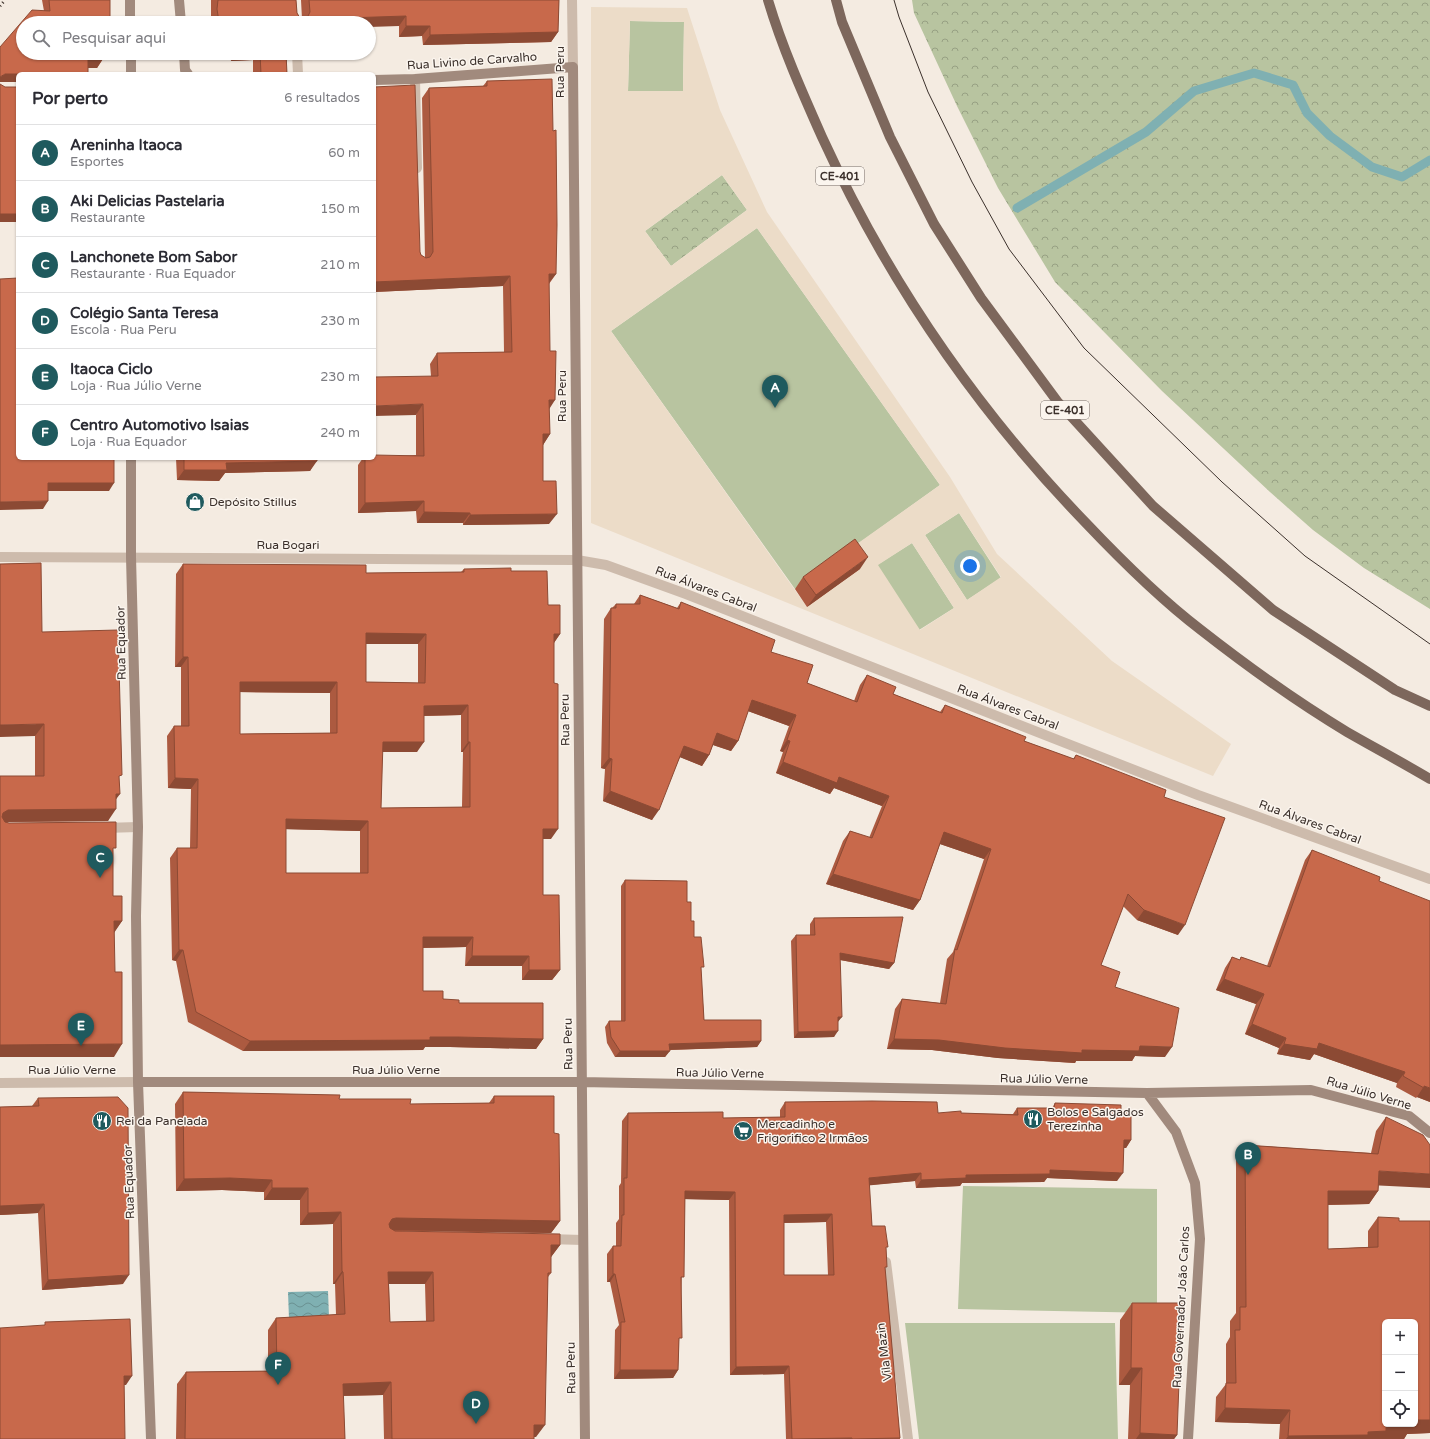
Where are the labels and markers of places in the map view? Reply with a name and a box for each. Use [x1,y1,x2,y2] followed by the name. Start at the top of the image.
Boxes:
[762,375,788,408] pin: A
[184,491,206,513] shop icon: Depósito Stillus
[209,495,297,509] place label: Depósito Stillus
[87,845,113,878] pin: C
[68,1013,94,1046] pin: E
[1047,1105,1144,1133] place label: Bolos e Salgados Terezinha
[1022,1108,1044,1130] restaurant icon: Bolos e Salgados Terezinha
[91,1110,113,1132] restaurant icon: Rei da Panelada
[116,1114,208,1128] place label: Rei da Panelada
[757,1117,868,1145] place label: Mercadinho e Frigorifico 2 Irmãos
[732,1120,754,1142] supermarket icon: Mercadinho e Frigorifico 2 Irmãos
[1235,1142,1261,1175] pin: B
[265,1352,291,1385] pin: F
[463,1391,489,1424] pin: D

